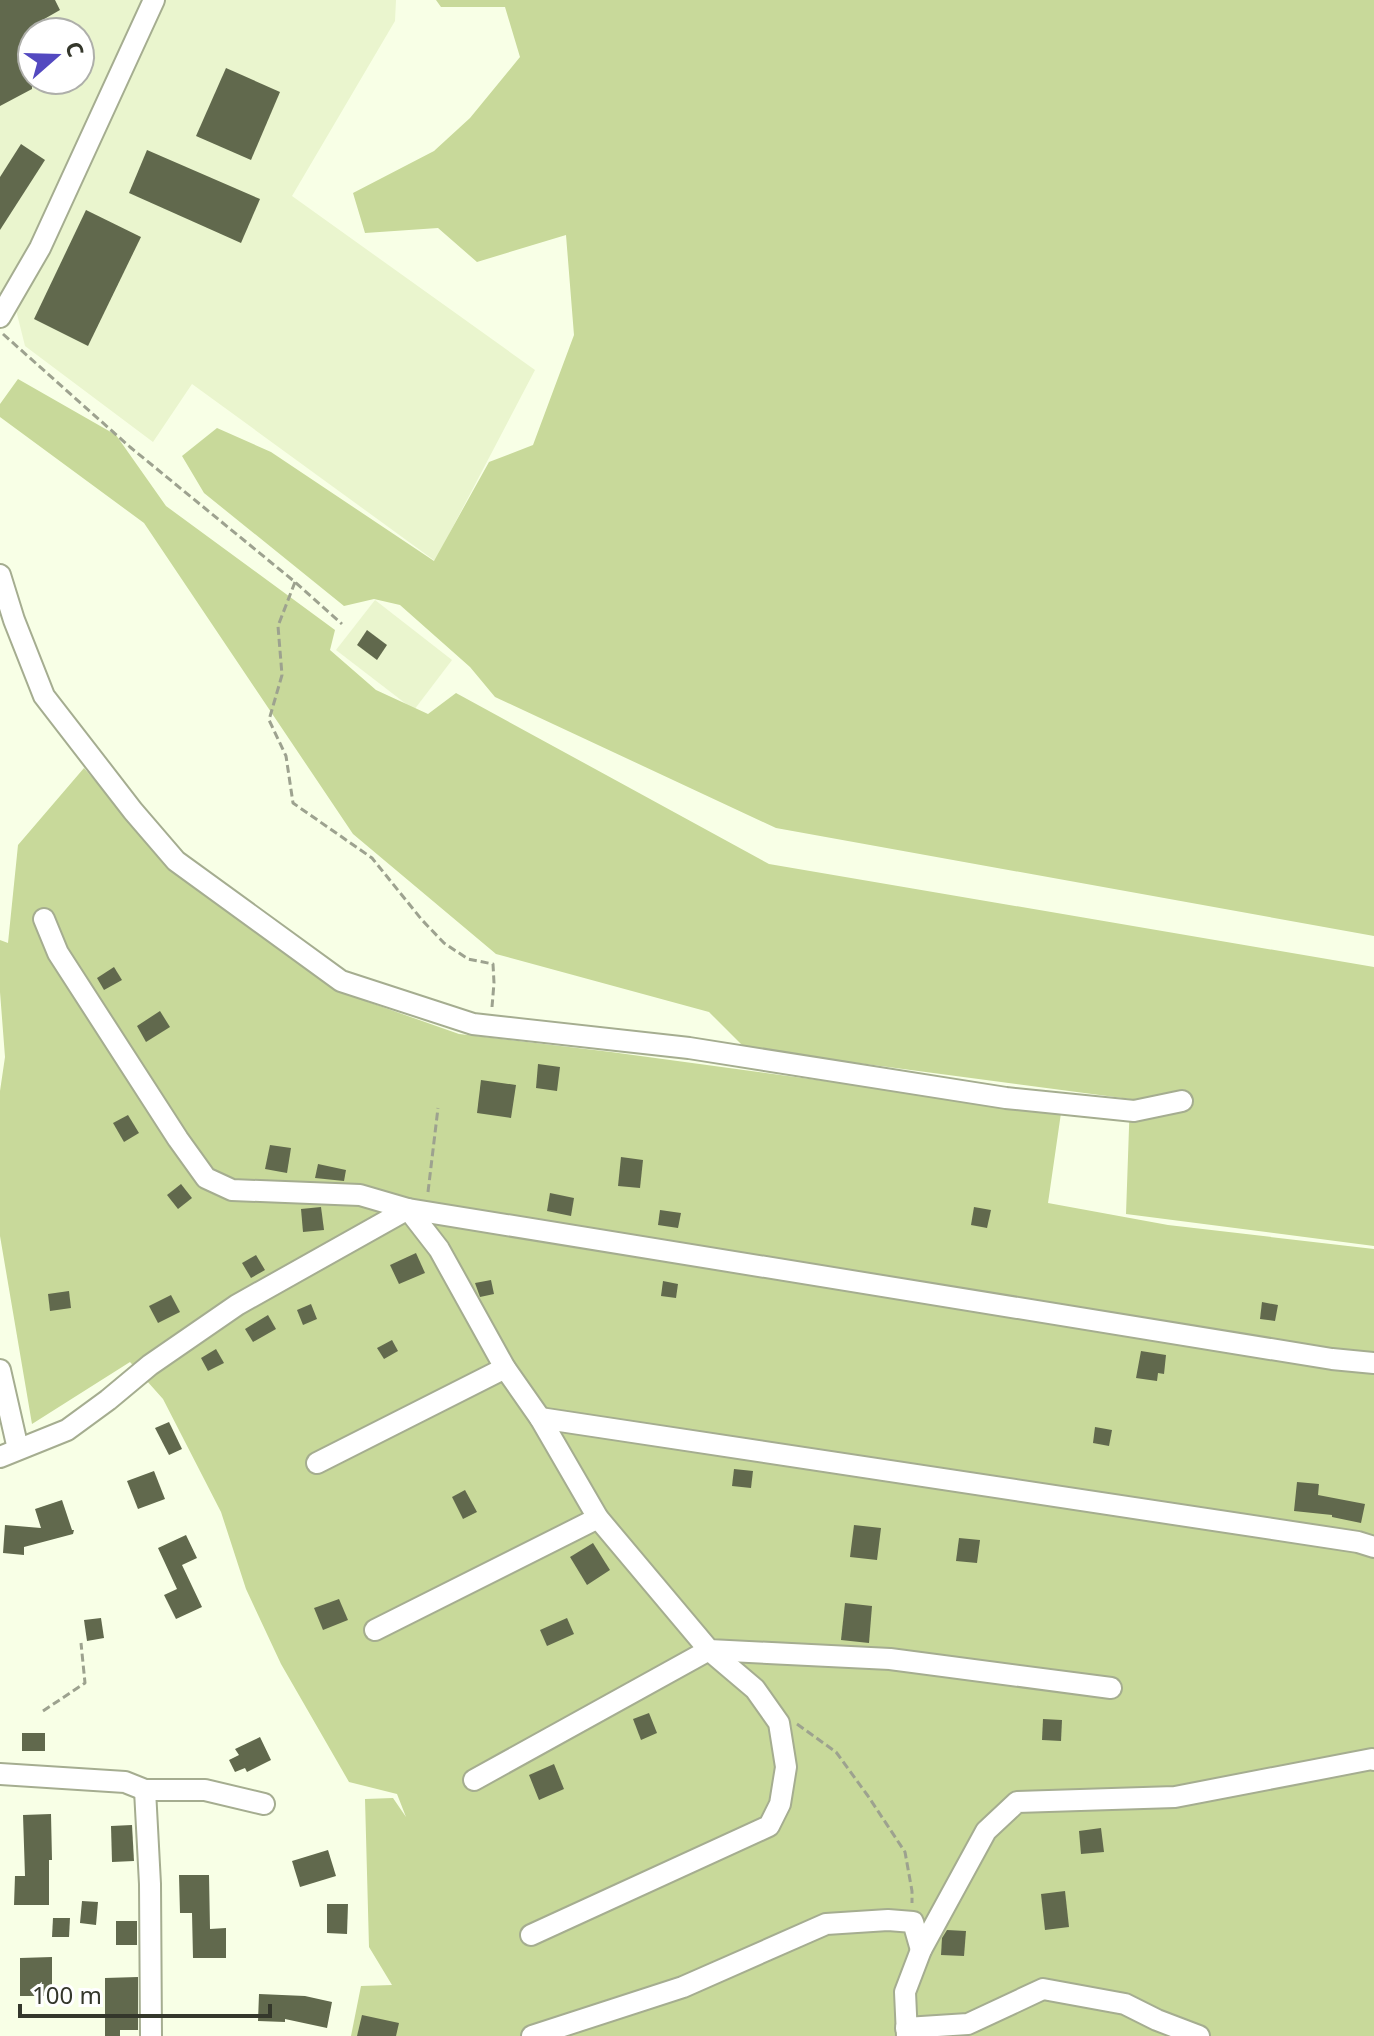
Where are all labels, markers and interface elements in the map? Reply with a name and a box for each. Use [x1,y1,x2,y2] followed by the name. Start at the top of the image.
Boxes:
[16,16,96,96] north arrow
[59,37,92,61] text: С
[20,1968,270,2018] scale bar
[32,1978,102,2011] text: 100 m

